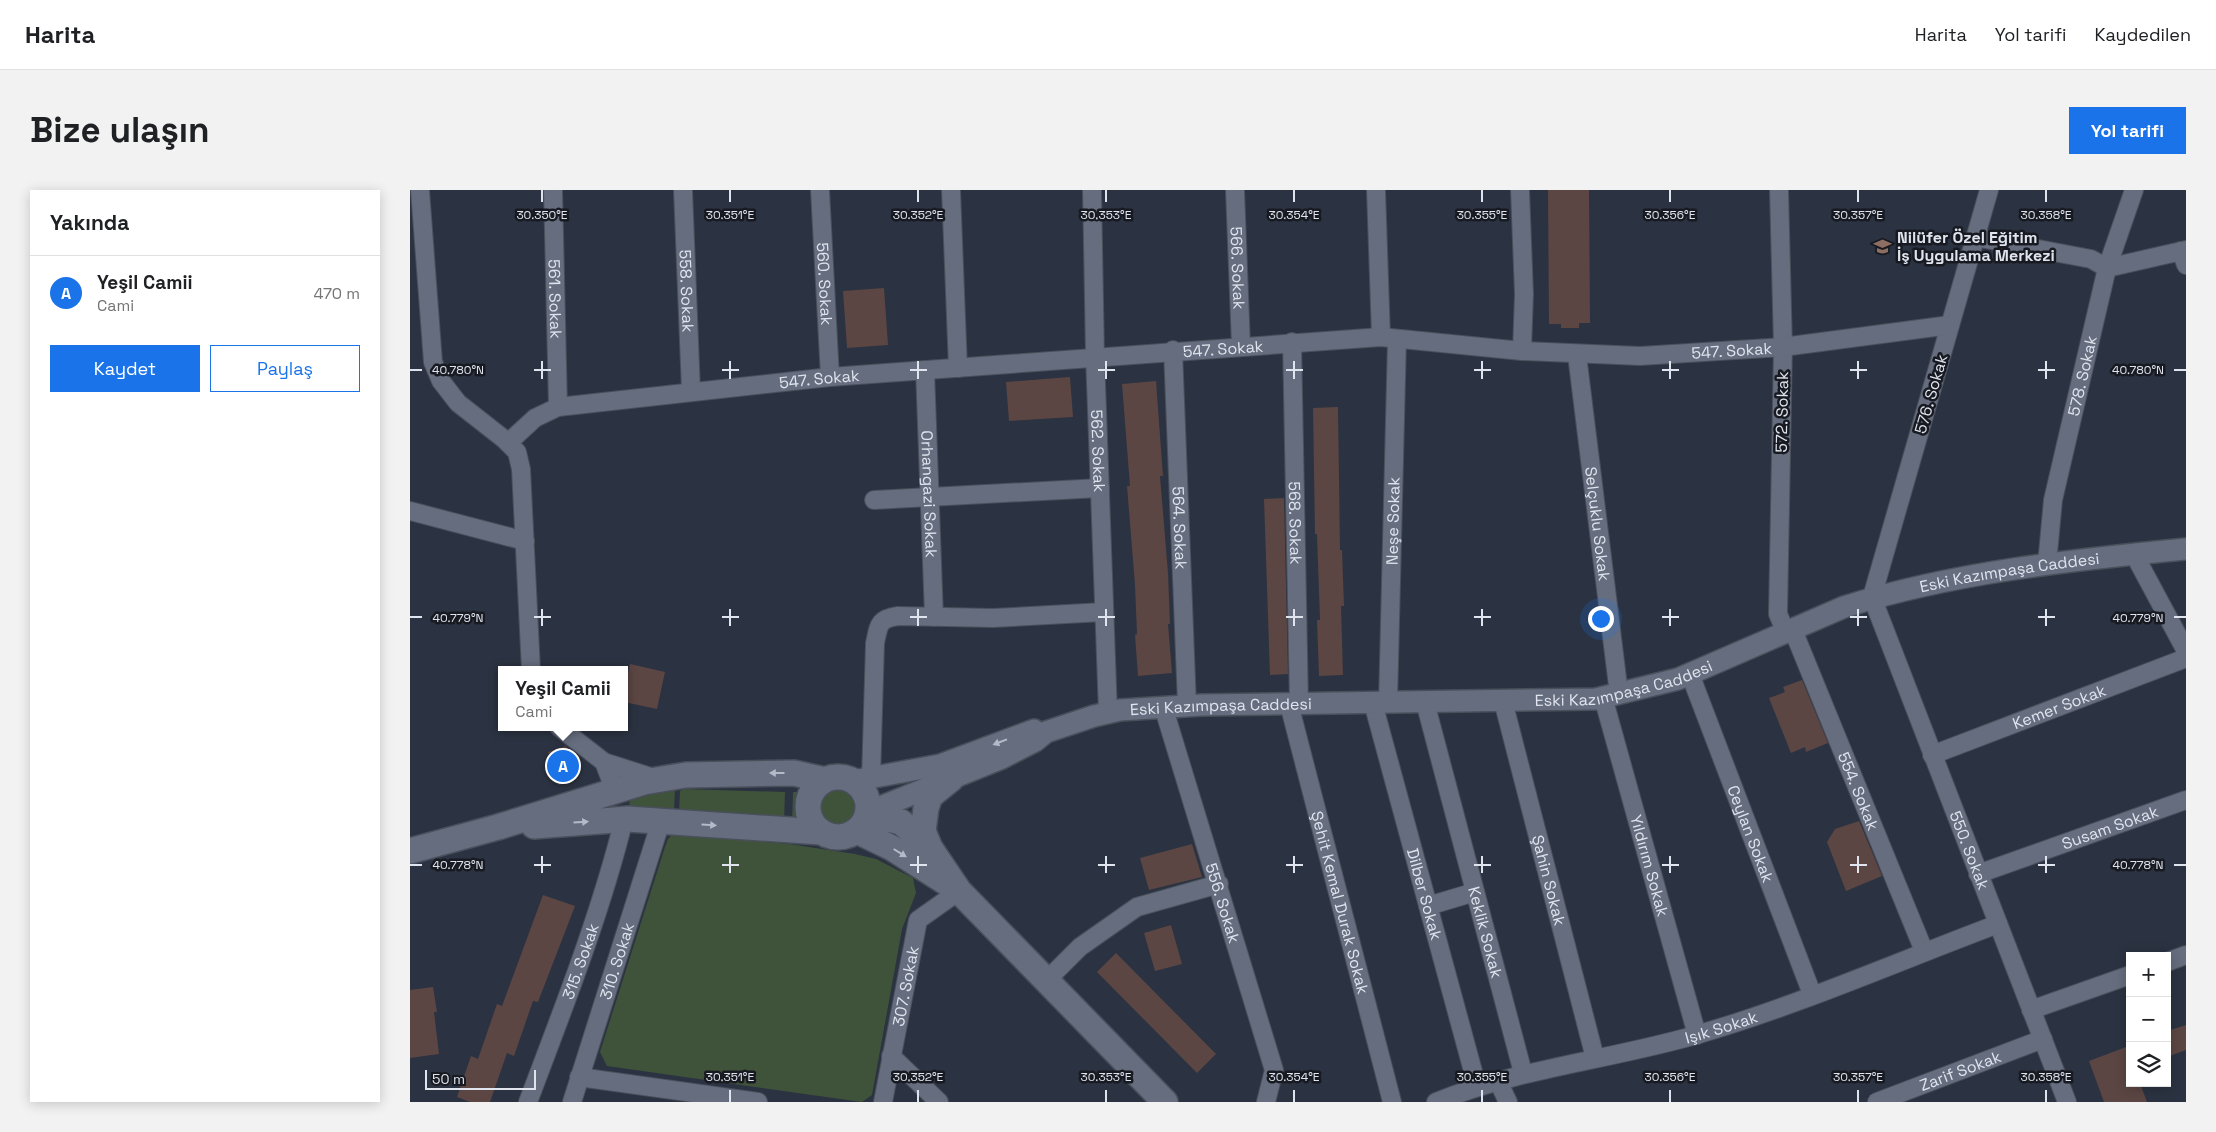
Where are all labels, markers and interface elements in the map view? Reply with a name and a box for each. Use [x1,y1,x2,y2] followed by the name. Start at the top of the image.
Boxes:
[25,19,95,50] text: Harita
[1915,23,1967,46] text: Harita
[1995,23,2067,46] text: Yol tarifi
[2095,23,2191,46] text: Kaydedilen
[2069,107,2186,154] button: Yol tarifi
[30,108,210,152] text: Bize ulaşın
[516,207,568,223] text: 30.350°E
[706,207,754,223] text: 30.351°E
[893,207,944,223] text: 30.352°E
[1081,207,1132,223] text: 30.353°E
[1268,207,1320,223] text: 30.354°E
[1457,207,1508,223] text: 30.355°E
[1645,207,1696,223] text: 30.356°E
[1833,207,1883,223] text: 30.357°E
[2020,207,2072,223] text: 30.358°E
[50,209,129,236] text: Yakında
[1226,226,1250,310] street label: 566. Sokak
[1897,227,2055,266] place label: Nilüfer Özel Eğitim İş Uygulama Merkezi
[1873,236,1893,256] school or university icon: Nilüfer Özel Eğitim İş Uygulama Merkezi
[812,242,838,326] street label: 560. Sokak
[675,249,699,333] street label: 558. Sokak
[544,259,567,339] street label: 561. Sokak
[97,270,193,295] text: Yeşil Camii
[61,283,71,304] text: A
[313,283,360,304] text: 470 m
[97,295,134,316] text: Cami
[2062,333,2102,418] street label: 578. Sokak
[1182,335,1264,362] street label: 547. Sokak
[1691,337,1773,363] street label: 547. Sokak
[50,345,200,392] button: Kaydet
[210,345,360,392] button: Paylaş
[1910,351,1952,436] street label: 576. Sokak
[432,362,484,378] text: 40.780°N
[2112,362,2164,378] text: 40.780°N
[778,364,860,393] street label: 547. Sokak
[1771,371,1793,453] street label: 572. Sokak
[1086,409,1110,493] street label: 562. Sokak
[917,430,942,558] street label: Orhangazi Sokak
[1580,465,1615,582] street label: Selçuklu Sokak
[1381,476,1404,565] street label: Neşe Sokak
[1284,481,1307,565] street label: 568. Sokak
[1168,486,1192,570] street label: 564. Sokak
[1917,547,2100,597] street label: Eski Kazımpaşa Caddesi
[1588,606,1614,632] your location
[432,610,484,626] text: 40.779°N
[2112,610,2164,626] text: 40.779°N
[1535,655,1715,710] street label: Eski Kazımpaşa Caddesi
[498,666,628,731] popup
[515,676,611,701] text: Yeşil Camii
[2009,679,2109,734] street label: Kemer Sokak
[1129,693,1312,720] street label: Eski Kazımpaşa Caddesi
[515,701,552,722] text: Cami
[992,738,1007,746] one-way arrow
[547,747,579,785] pin: A
[1833,749,1884,834] street label: 554. Sokak
[769,770,785,778] one-way arrow
[1723,782,1779,886] street label: Ceylan Sokak
[2059,800,2161,854] street label: Susam Sokak
[1945,808,1995,893] street label: 550. Sokak
[1307,809,1374,997] street label: Şehit Kemal Durak Sokak
[1626,812,1674,919] street label: Yıldırım Sokak
[574,818,590,826] one-way arrow
[701,821,717,829] one-way arrow
[1527,833,1571,928] street label: Şahin Sokak
[1402,846,1447,943] street label: Dilber Sokak
[894,849,907,858] one-way arrow
[432,857,484,873] text: 40.778°N
[2112,857,2164,873] text: 40.778°N
[1201,860,1245,946] street label: 556. Sokak
[1464,884,1508,981] street label: Keklik Sokak
[595,919,639,1002] street label: 310. Sokak
[557,920,603,1002] street label: 315. Sokak
[887,944,923,1028] street label: 307. Sokak
[2126,952,2171,1087] map controls
[2126,952,2171,997] button: +
[2126,997,2171,1042] button: −
[1682,1006,1760,1048] street label: Işık Sokak
[2126,1042,2171,1087] button: layers
[1916,1045,2004,1095] street label: Zarif Sokak
[425,1067,536,1090] scale bar
[706,1069,754,1085] text: 30.351°E
[893,1069,944,1085] text: 30.352°E
[1081,1069,1132,1085] text: 30.353°E
[1268,1069,1320,1085] text: 30.354°E
[1457,1069,1508,1085] text: 30.355°E
[1645,1069,1696,1085] text: 30.356°E
[1833,1069,1883,1085] text: 30.357°E
[2020,1069,2072,1085] text: 30.358°E
[432,1070,465,1088] text: 50 m

